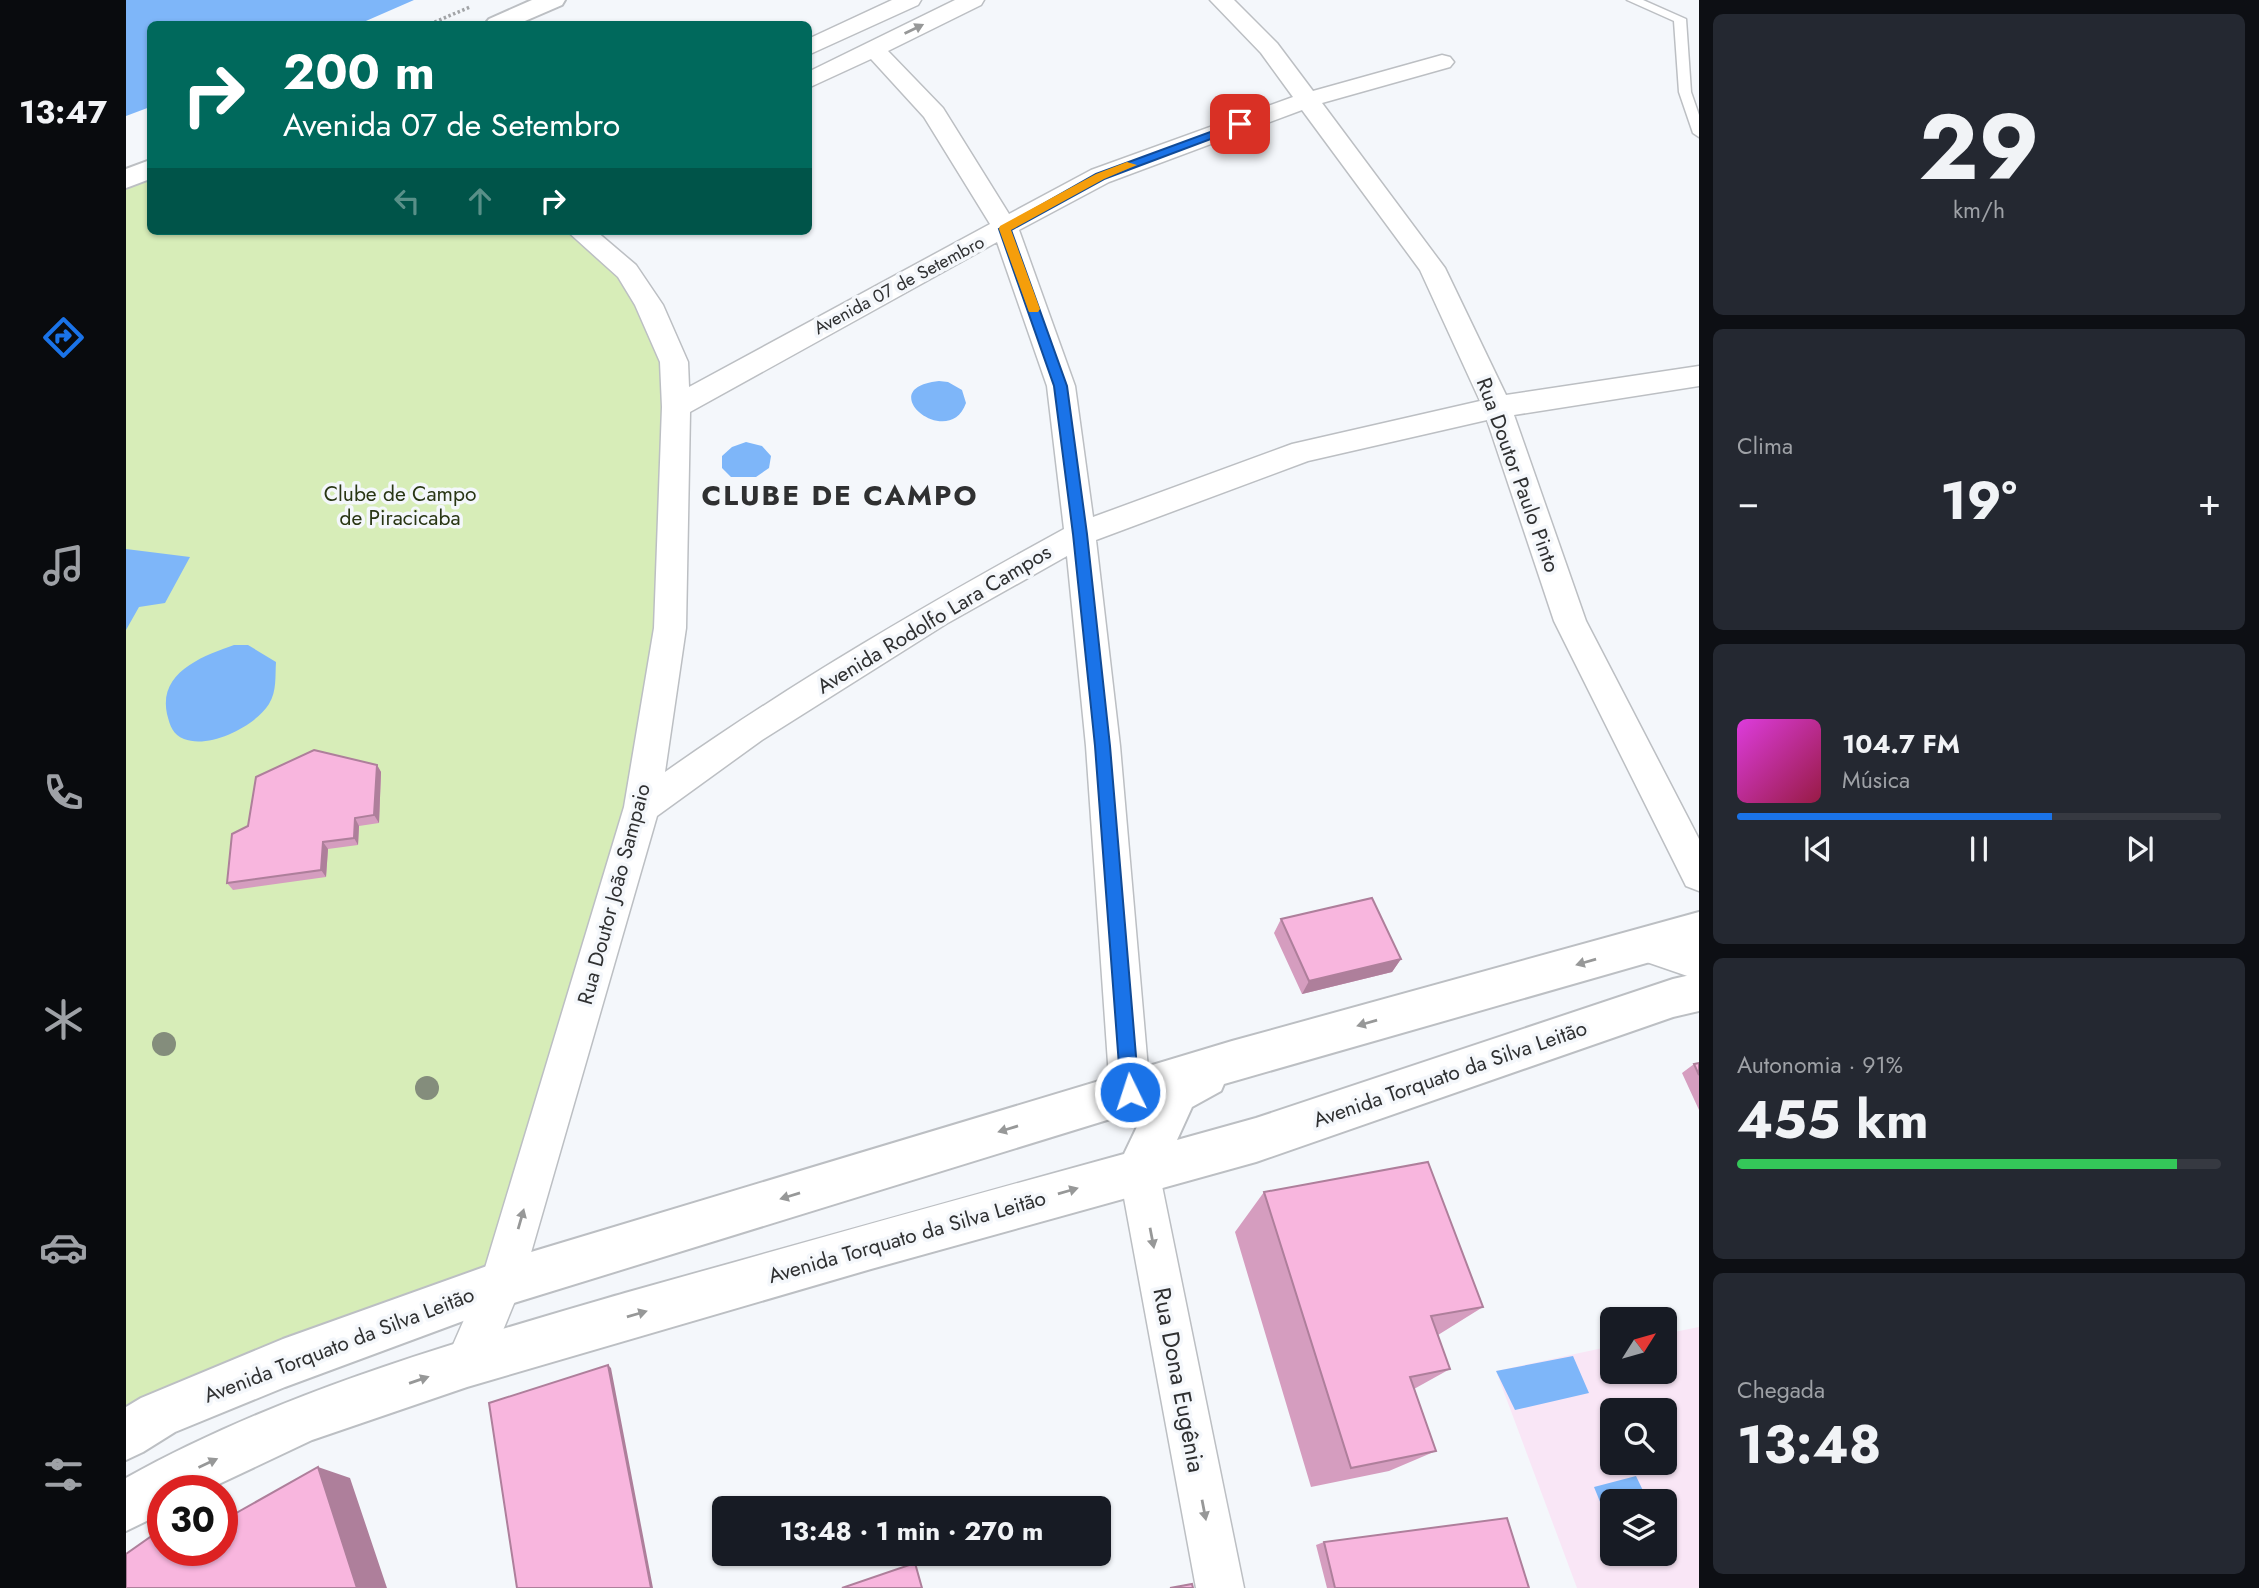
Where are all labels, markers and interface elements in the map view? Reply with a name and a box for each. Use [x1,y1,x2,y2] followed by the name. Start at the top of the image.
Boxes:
[904,23,924,35] one-way arrow
[283,37,435,107] text: 200 m
[168,49,259,140] icon: right
[1919,82,2039,213] text: 29
[19,89,107,135] text: 13:47
[1210,94,1270,154] pin
[283,102,620,148] text: Avenida 07 de Setembro
[1221,105,1259,143] icon: arrive
[388,182,426,220] icon: left
[461,182,499,220] icon: ahead
[534,182,572,220] icon: right
[1953,193,2005,227] text: km/h
[809,229,989,341] street label: Avenida 07 de Setembro
[39,313,88,362] icon: directions
[1469,374,1567,576] street label: Rua Doutor Paulo Pinto
[1737,429,1793,463] text: Clima
[1940,463,2017,539] text: 19°
[1737,474,1759,529] text: −
[2198,474,2221,529] text: +
[702,475,978,516] district label: CLUBE DE CAMPO
[324,479,476,533] park label: Clube de Campo de Piracicaba
[811,537,1057,701] street label: Avenida Rodolfo Lara Campos
[39,541,88,590] icon: music
[1842,725,1960,763] text: 104.7 FM
[1842,763,1910,797] text: Música
[39,768,88,817] icon: phone
[570,780,658,1008] street label: Rua Doutor João Sampaio
[1799,830,1837,868] icon: previous
[1960,830,1998,868] icon: pause
[2121,830,2159,868] icon: next
[1575,957,1596,967] one-way arrow
[39,995,88,1044] icon: climate
[1309,1013,1591,1135] street label: Avenida Torquato da Silva Leitão
[1356,1018,1378,1029] one-way arrow
[1737,1048,1903,1082] text: Autonomia · 91%
[1093,1055,1167,1129] position arrow
[1737,1082,1929,1158] text: 455 km
[997,1124,1018,1135] one-way arrow
[765,1183,1049,1291] street label: Avenida Torquato da Silva Leitão
[1057,1186,1078,1196] one-way arrow
[780,1191,801,1201] one-way arrow
[516,1208,526,1229] one-way arrow
[39,1223,88,1272] icon: car
[1147,1227,1158,1249] one-way arrow
[199,1279,479,1411] street label: Avenida Torquato da Silva Leitão
[1144,1284,1215,1475] street label: Rua Dona Eugênia
[1600,1307,1676,1384] north arrow
[1600,1307,1677,1566] map controls
[626,1308,647,1318] one-way arrow
[1737,1373,1825,1407] text: Chegada
[409,1374,430,1385] one-way arrow
[1600,1398,1677,1475] button: search
[1737,1407,1881,1483] text: 13:48
[39,1450,88,1499] icon: filters
[198,1457,218,1468] one-way arrow
[147,1475,238,1566] speed limit sign: 30
[1600,1489,1677,1566] button: layers
[1199,1499,1210,1521] one-way arrow
[780,1512,1043,1550] text: 13:48 · 1 min · 270 m

